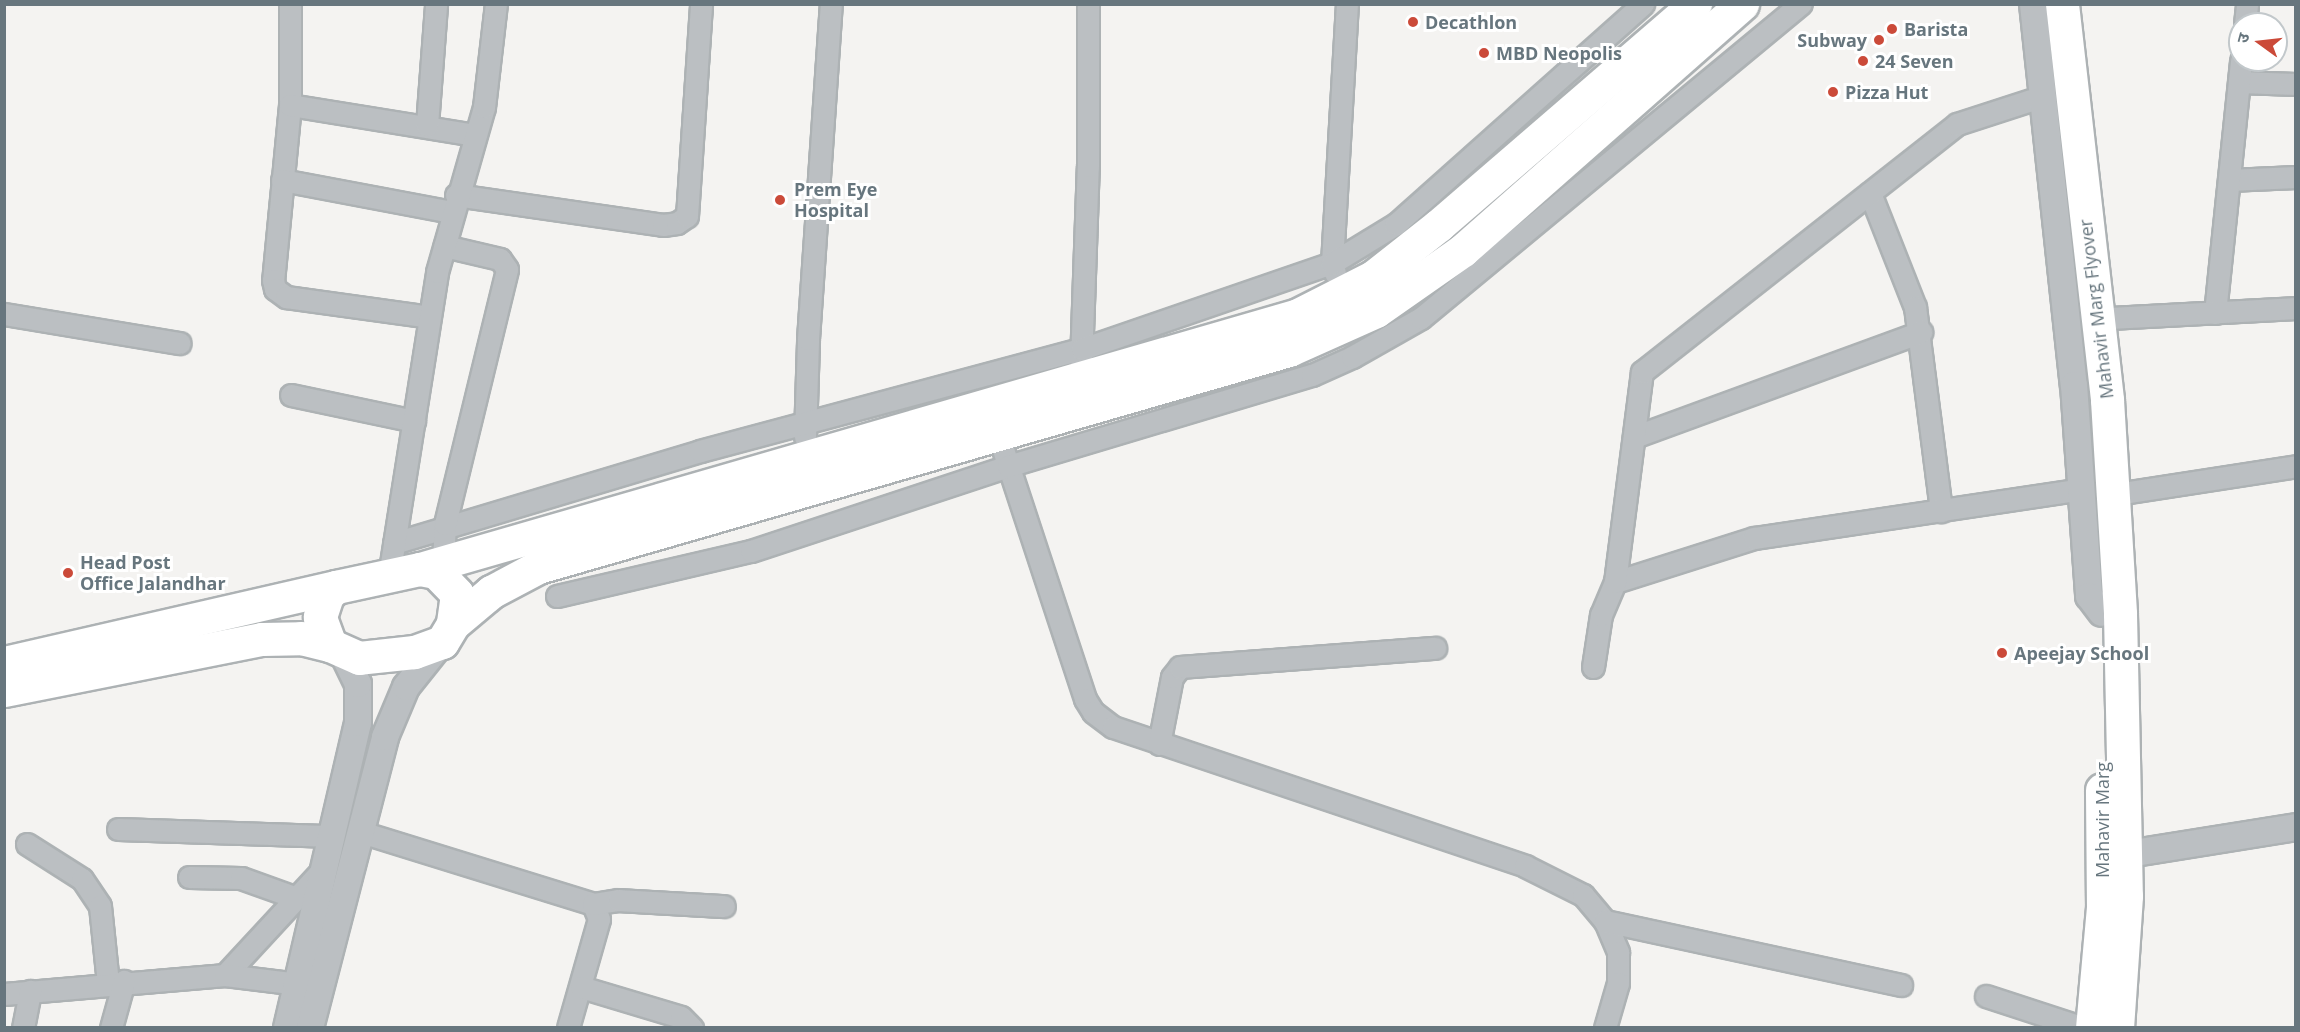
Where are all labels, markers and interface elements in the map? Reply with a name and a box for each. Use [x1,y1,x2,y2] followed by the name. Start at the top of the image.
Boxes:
[1425,11,1517,33] place label: Decathlon
[2228,12,2288,72] north arrow
[1406,15,1420,29] marker: Decathlon
[1904,18,1968,40] place label: Barista
[1885,22,1899,36] marker: Barista
[1797,29,1867,51] place label: Subway
[2231,30,2254,45] text: उ
[1872,33,1886,47] marker: Subway
[1496,42,1622,64] place label: MBD Neopolis
[1477,46,1491,60] marker: MBD Neopolis
[1875,50,1954,72] place label: 24 Seven
[1856,54,1870,68] marker: 24 Seven
[1845,81,1928,103] place label: Pizza Hut
[1826,85,1840,99] marker: Pizza Hut
[794,179,877,222] place label: Prem Eye Hospital
[771,191,789,209] marker: Prem Eye Hospital
[2074,218,2118,400] street label: Mahavir Marg Flyover
[80,552,226,594] place label: Head Post Office Jalandhar
[61,566,75,580] marker: Head Post Office Jalandhar
[2014,642,2149,664] place label: Apeejay School
[1995,646,2009,660] marker: Apeejay School
[2091,762,2113,878] street label: Mahavir Marg

